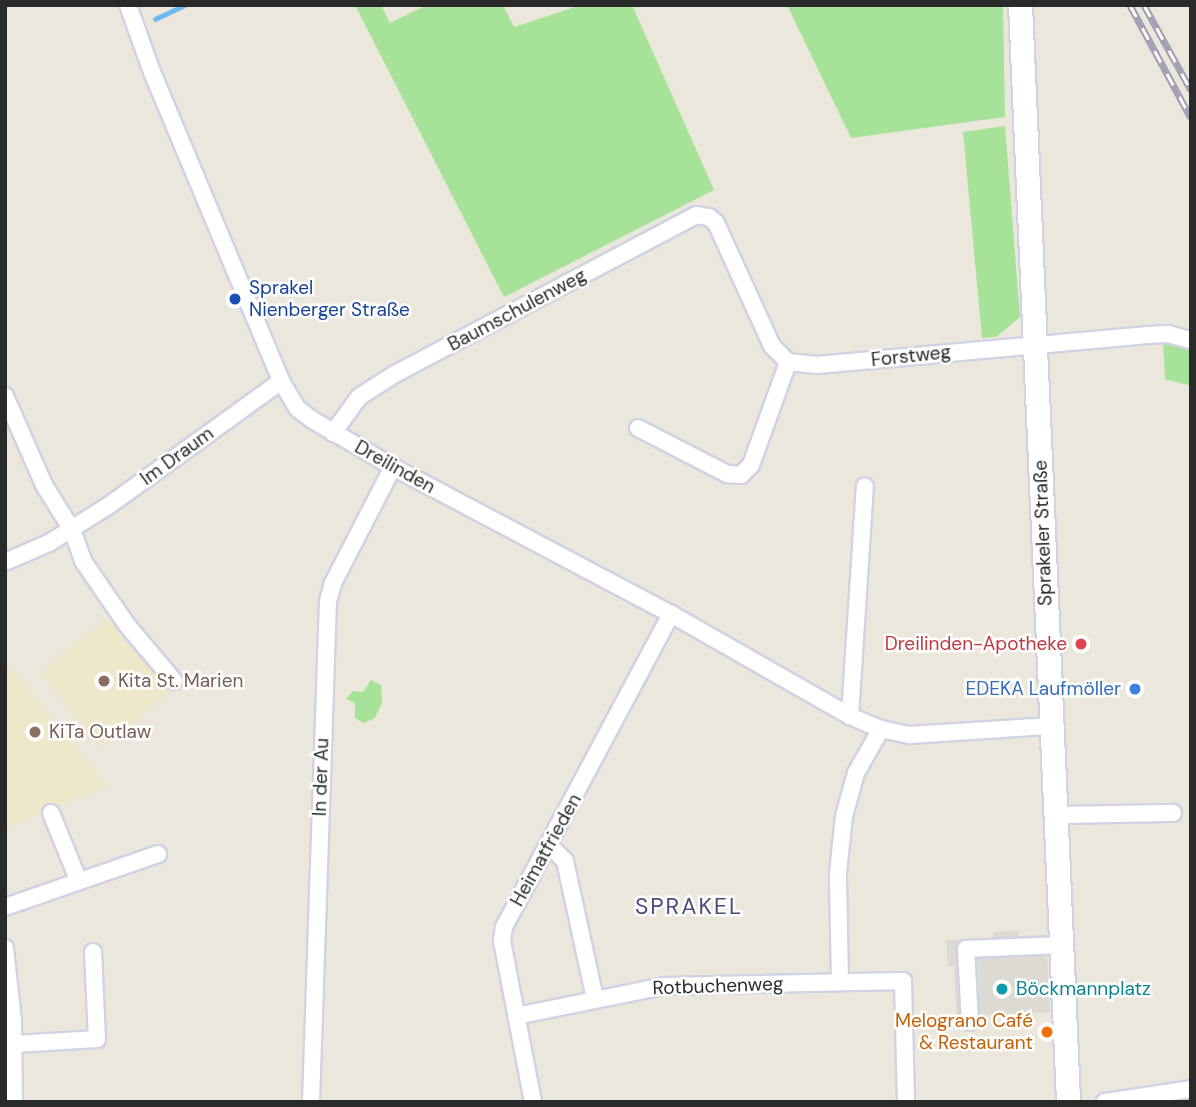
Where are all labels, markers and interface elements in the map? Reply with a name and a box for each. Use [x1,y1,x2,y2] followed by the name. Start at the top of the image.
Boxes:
[444,264,590,356] street label: Baumschulenweg
[249,277,410,321] place label: Sprakel Nienberger Straße
[227,291,243,307] marker: Sprakel Nienberger Straße
[870,340,952,372] street label: Forstweg
[136,422,218,490] street label: Im Draum
[351,436,439,498] street label: Dreilinden
[1029,460,1057,606] street label: Sprakeler Straße
[885,633,1067,655] place label: Dreilinden-Apotheke
[1073,636,1089,652] marker: Dreilinden-Apotheke
[118,670,243,692] place label: Kita St. Marien
[96,673,112,689] marker: Kita St. Marien
[966,678,1121,700] place label: EDEKA Laufmöller
[1127,681,1143,697] marker: EDEKA Laufmöller
[49,721,151,743] place label: KiTa Outlaw
[27,724,43,740] marker: KiTa Outlaw
[308,737,334,817] street label: In der Au
[506,790,586,910] street label: Heimatfrieden
[636,892,742,920] district label: SPRAKEL
[652,972,784,1000] street label: Rotbuchenweg
[1016,978,1151,1000] place label: Böckmannplatz
[994,981,1010,997] marker: Böckmannplatz
[895,1010,1033,1054] place label: Melograno Café & Restaurant
[1039,1024,1055,1040] marker: Melograno Café & Restaurant

